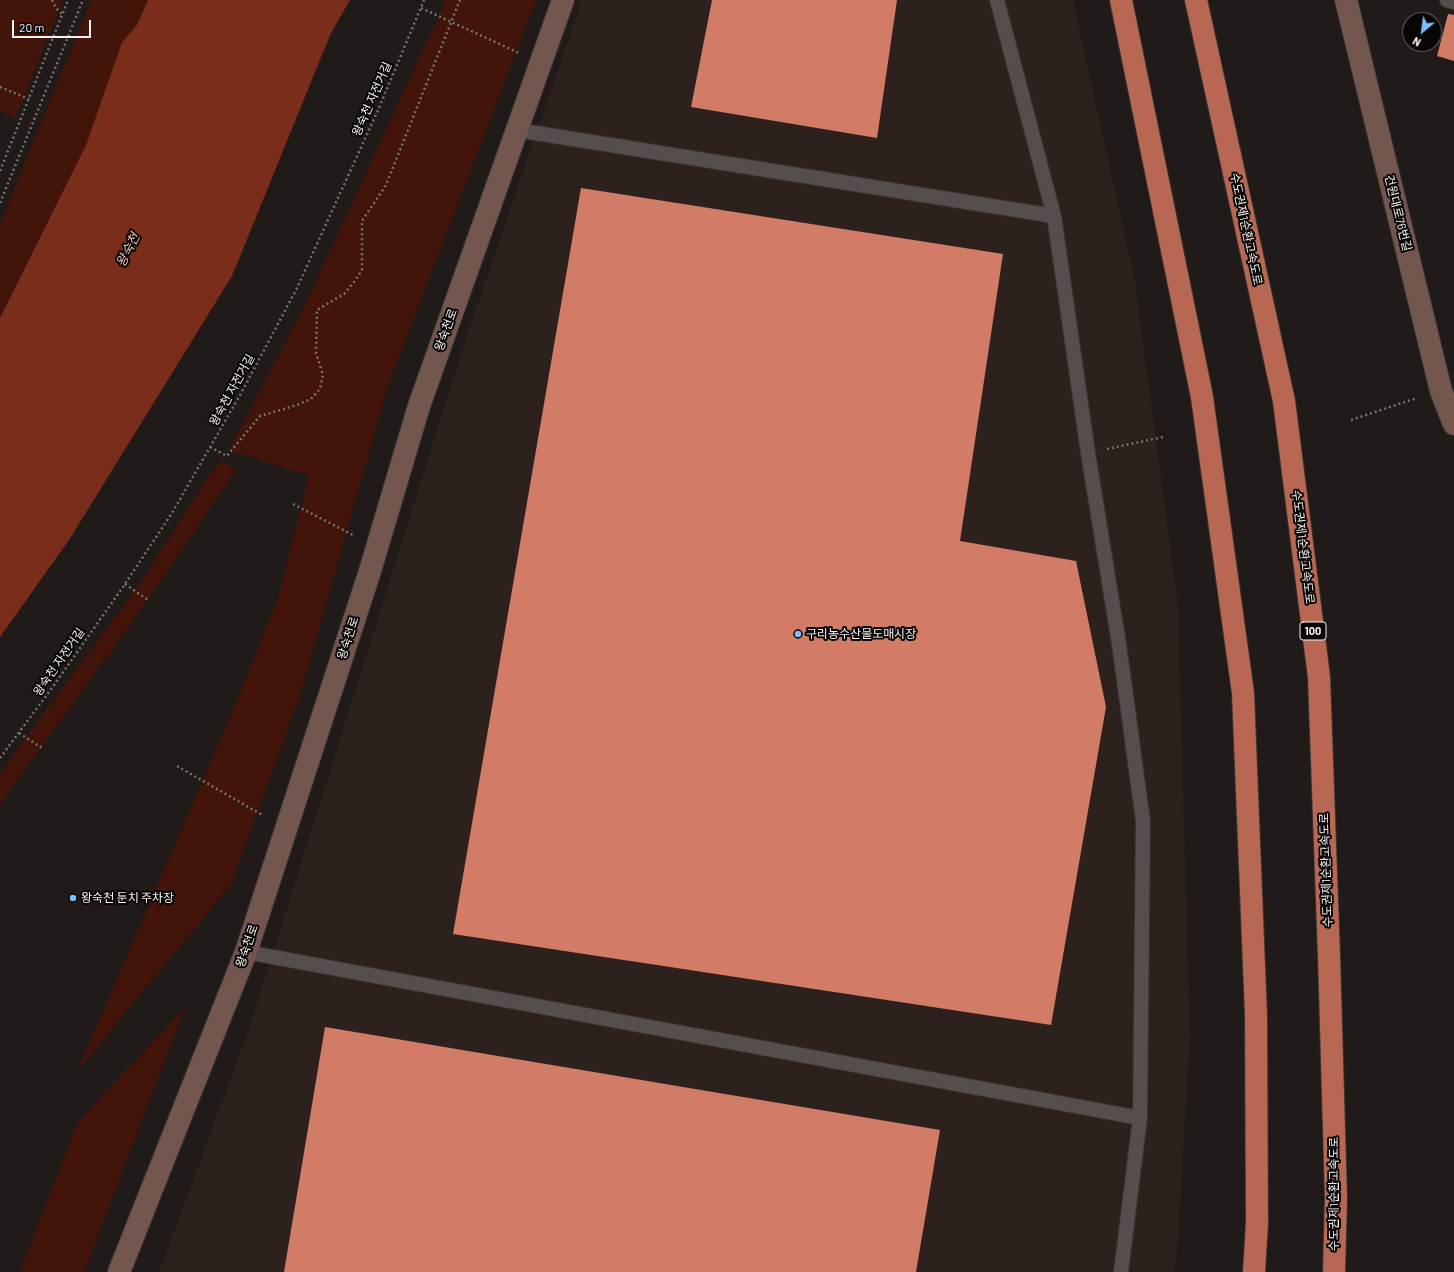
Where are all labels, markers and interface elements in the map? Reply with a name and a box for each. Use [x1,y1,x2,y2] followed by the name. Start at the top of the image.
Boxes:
[14,12,93,38] scale bar
[1402,12,1442,52] north arrow
[19,20,45,34] text: 20 m
[1410,35,1423,50] text: N
[349,60,395,138] street label: 왕숙천 자전거길
[1227,171,1265,287] street label: 수도권제1순환고속도로
[1382,173,1414,253] street label: 건원대로76번길
[113,230,143,270] water label: 왕숙천
[432,307,460,353] street label: 왕숙천로
[206,352,258,428] street label: 왕숙천 자전거길
[1289,489,1317,605] street label: 수도권제1순환고속도로
[334,615,362,661] street label: 왕숙천로
[1300,622,1326,640] road number: 100
[30,625,88,699] street label: 왕숙천 자전거길
[806,627,916,641] place label: 구리농수산물도매시장
[793,629,803,639] marker: 구리농수산물도매시장
[1317,812,1335,928] street label: 수도권제1순환고속도로
[81,891,174,905] place label: 왕숙천 둔치 주차장
[68,893,78,903] marker: 왕숙천 둔치 주차장
[233,923,261,969] street label: 왕숙천로
[1327,1137,1341,1251] street label: 수도권제1순환고속도로

